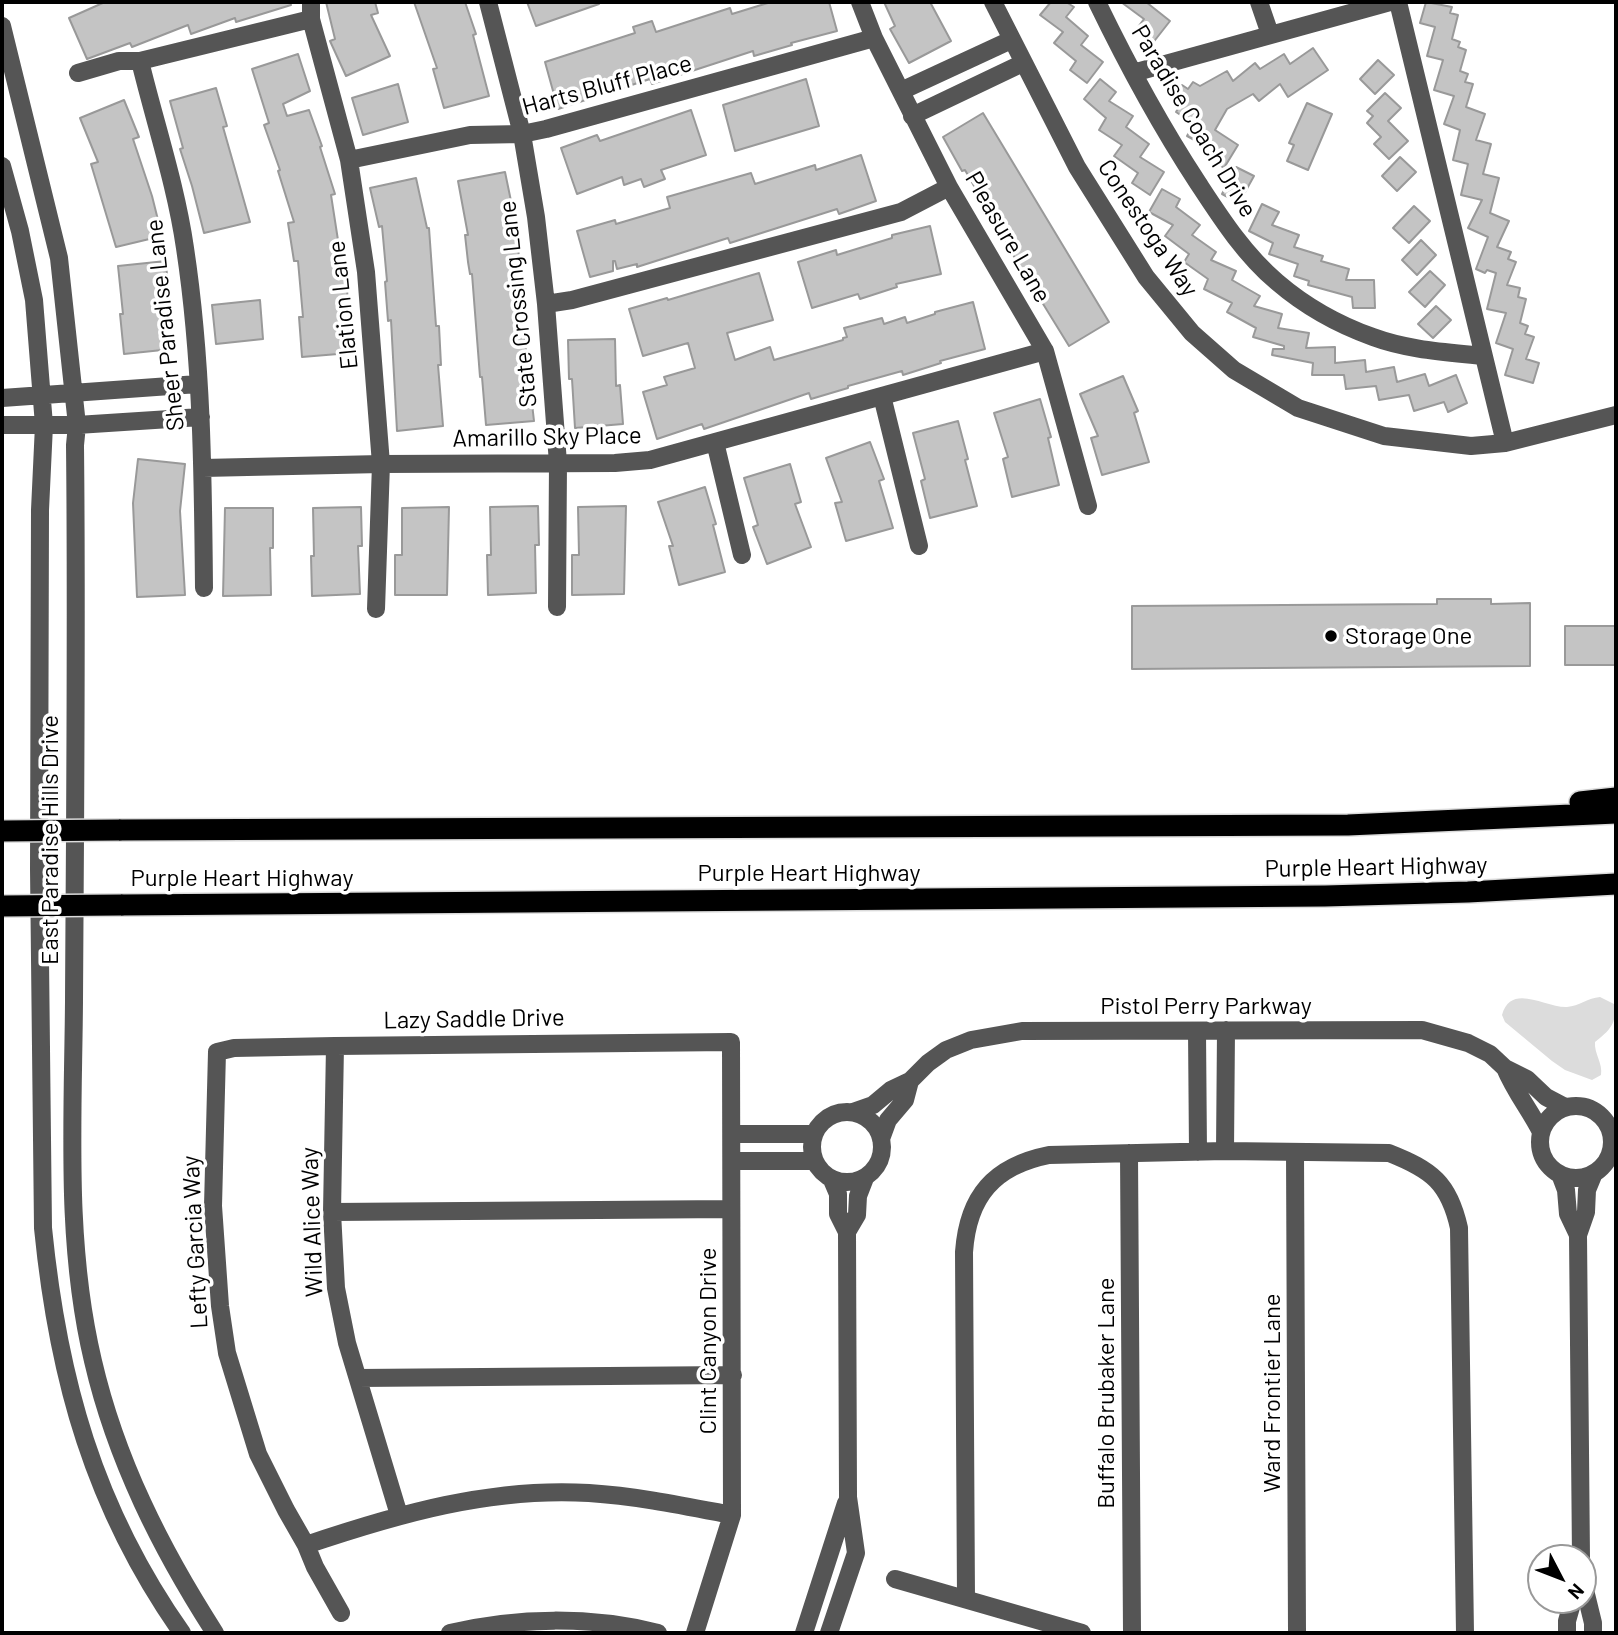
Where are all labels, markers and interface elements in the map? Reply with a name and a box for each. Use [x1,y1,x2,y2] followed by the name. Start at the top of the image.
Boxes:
[1125,20,1263,222] street label: Paradise Coach Drive
[519,48,695,122] street label: Harts Bluff Place
[1092,154,1204,302] street label: Conestoga Way
[959,166,1057,308] street label: Pleasure Lane
[493,199,543,409] street label: State Crossing Lane
[140,218,190,432] street label: Sheer Paradise Lane
[322,239,364,371] street label: Elation Lane
[452,421,642,453] street label: Amarillo Sky Place
[1345,622,1472,650] place label: Storage One
[1323,628,1339,644] marker: Storage One
[36,715,64,965] street label: East Paradise Hills Drive
[1264,851,1488,883] street label: Purple Heart Highway
[697,859,921,887] street label: Purple Heart Highway
[130,864,354,892] street label: Purple Heart Highway
[1100,992,1312,1020] street label: Pistol Perry Parkway
[383,1003,565,1035] street label: Lazy Saddle Drive
[295,1147,329,1297] street label: Wild Alice Way
[176,1155,214,1329] street label: Lefty Garcia Way
[694,1247,722,1435] street label: Clint Canyon Drive
[1092,1277,1120,1509] street label: Buffalo Brubaker Lane
[1258,1293,1286,1493] street label: Ward Frontier Lane
[1527,1544,1597,1614] north arrow
[1564,1580,1589,1604] text: N

